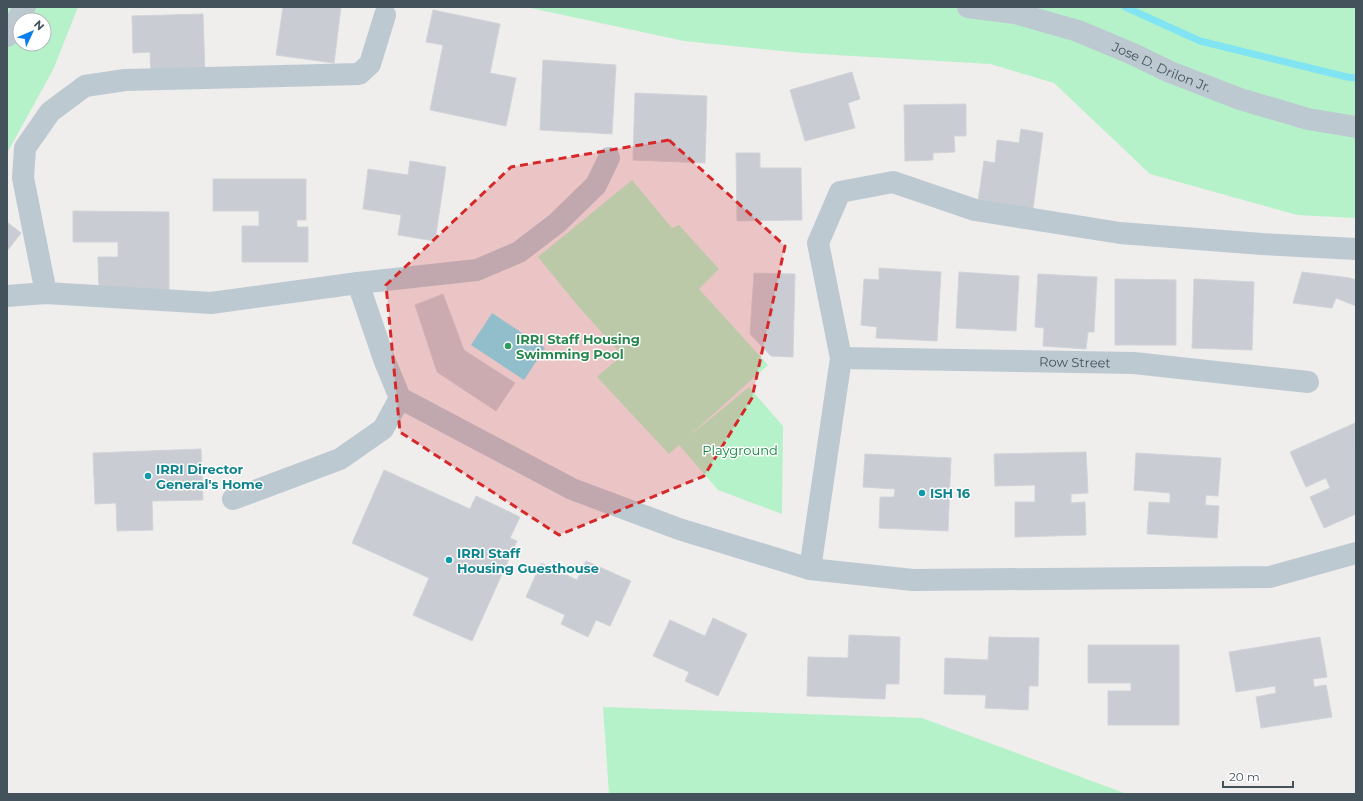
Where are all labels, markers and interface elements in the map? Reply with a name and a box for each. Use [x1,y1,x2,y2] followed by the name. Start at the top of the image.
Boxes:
[12,12,52,52] north arrow
[31,17,47,33] text: N
[1109,38,1214,95] street label: Jose D. Drilon Jr.
[516,331,640,362] place label: IRRI Staff Housing Swimming Pool
[503,341,513,351] marker: IRRI Staff Housing Swimming Pool
[1039,353,1111,371] street label: Row Street
[702,442,778,458] park label: Playground
[156,461,263,492] place label: IRRI Director General's Home
[143,471,153,481] marker: IRRI Director General's Home
[930,485,971,501] place label: ISH 16
[917,488,927,498] marker: ISH 16
[457,545,599,576] place label: IRRI Staff Housing Guesthouse
[444,555,454,565] marker: IRRI Staff Housing Guesthouse
[1223,763,1293,789] scale bar
[1229,769,1260,784] text: 20 m

